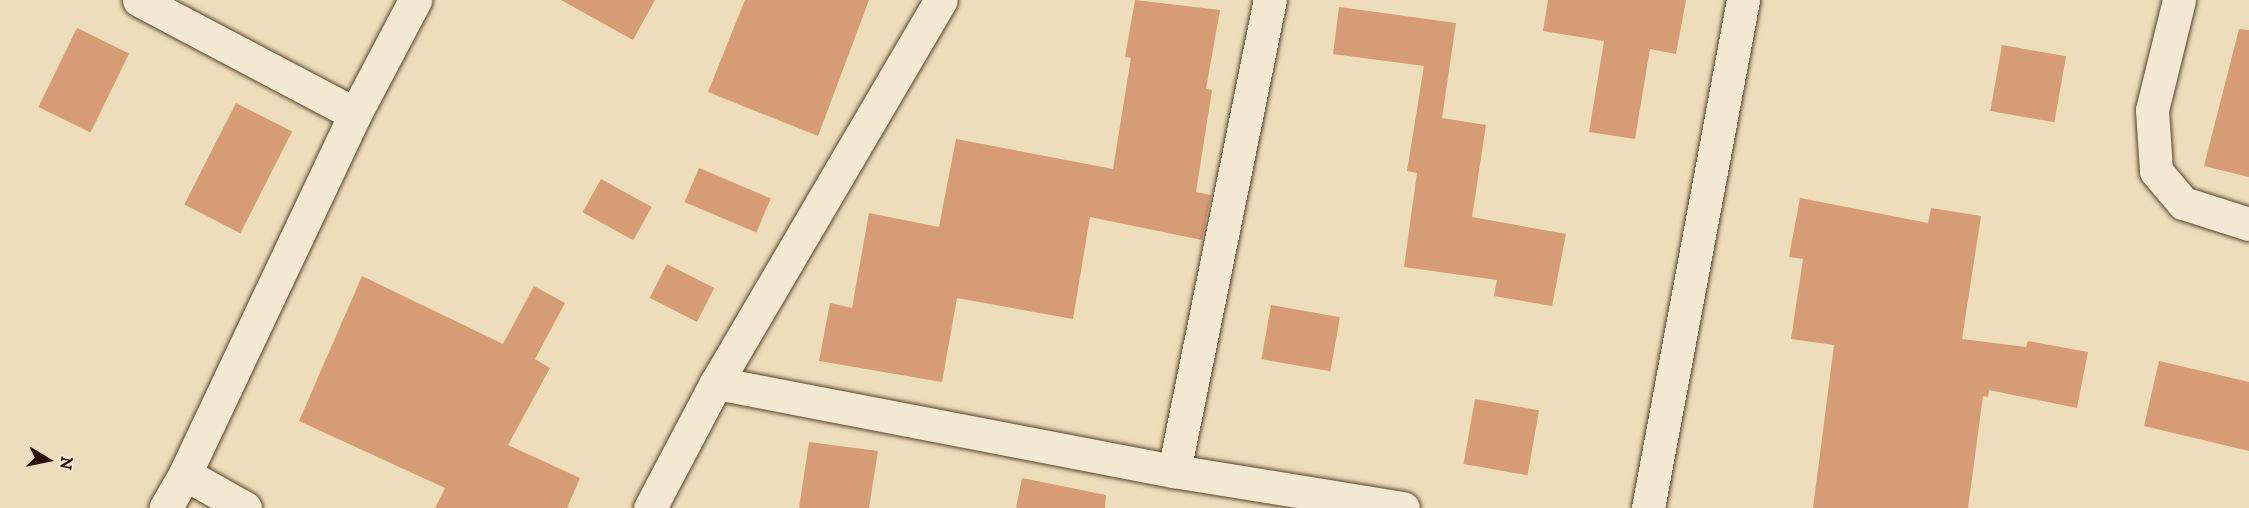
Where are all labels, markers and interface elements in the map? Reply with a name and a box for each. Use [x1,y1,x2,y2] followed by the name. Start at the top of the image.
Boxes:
[18,430,78,490] north arrow
[55,455,77,471] text: N

